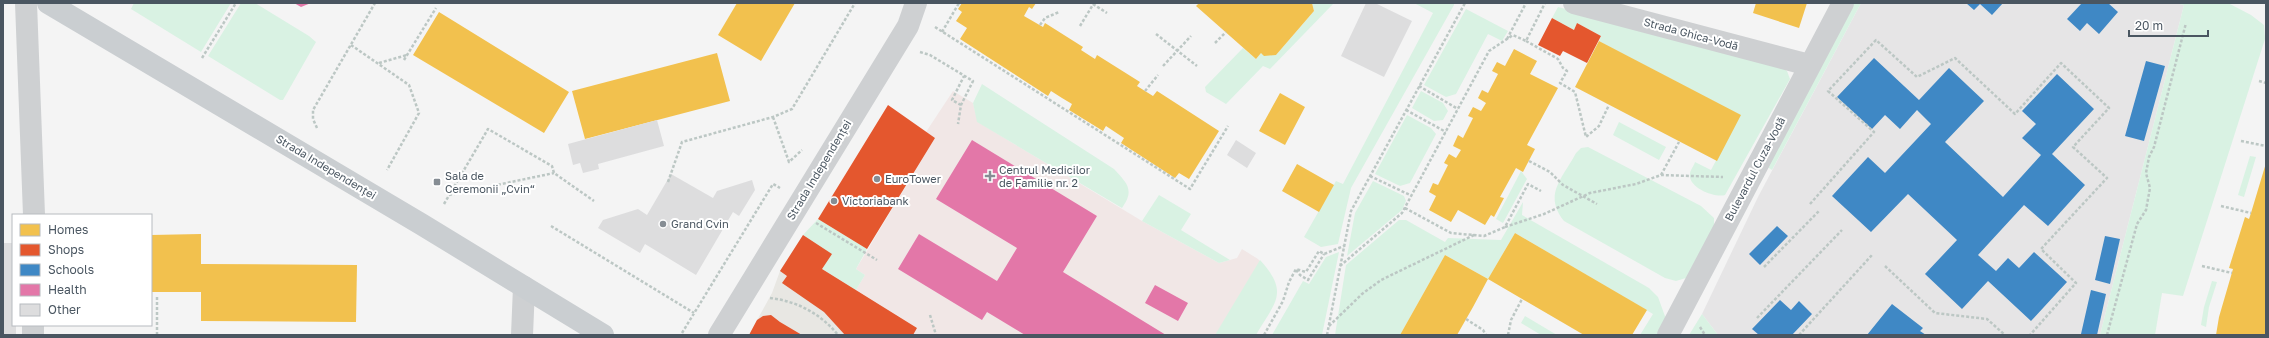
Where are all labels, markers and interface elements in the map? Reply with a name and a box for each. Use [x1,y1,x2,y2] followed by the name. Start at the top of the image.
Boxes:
[2129,12,2208,38] scale bar
[1642,15,1740,52] street label: Strada Ghica-Vodă
[2135,18,2163,33] text: 20 m
[1722,115,1788,223] street label: Bulevardul Cuza-Vodă
[784,117,854,223] street label: Strada Independenței
[273,132,379,202] street label: Strada Independenței
[999,163,1091,189] place label: Centrul Medicilor de Familie nr. 2
[445,169,535,195] place label: Sala de Ceremonii „Cvin“
[984,170,996,182] marker: Centrul Medicilor de Familie nr. 2
[885,172,942,185] place label: EuroTower
[872,174,882,184] marker: EuroTower
[432,177,442,187] marker: Sala de Ceremonii „Cvin“
[842,194,909,207] place label: Victoriabank
[829,196,839,206] marker: Victoriabank
[12,214,152,326] legend
[671,217,729,230] place label: Grand Cvin
[658,219,668,229] marker: Grand Cvin
[48,222,88,237] text: Homes
[48,242,84,257] text: Shops
[48,262,94,277] text: Schools
[48,282,87,297] text: Health
[48,302,81,317] text: Other

